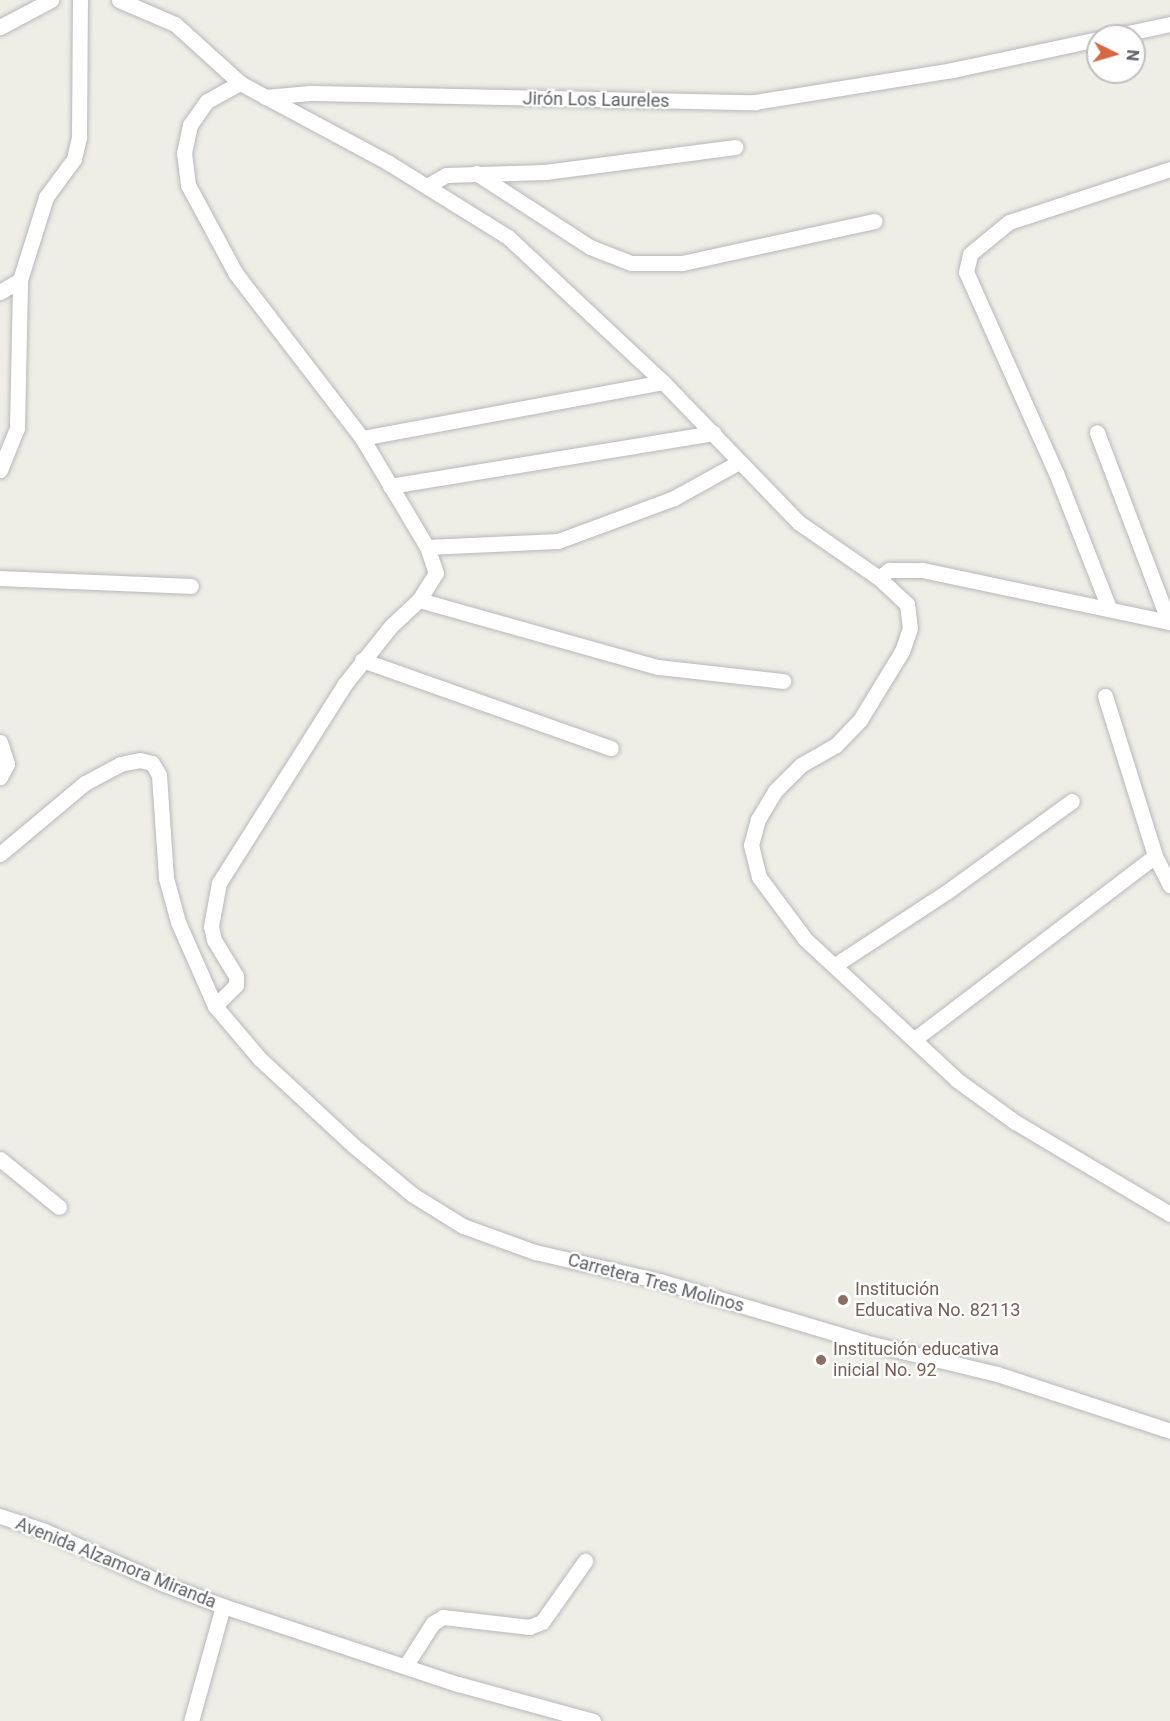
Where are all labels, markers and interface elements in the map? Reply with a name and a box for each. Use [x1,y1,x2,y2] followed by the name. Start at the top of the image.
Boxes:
[1086,24,1146,84] north arrow
[1122,49,1142,62] text: N
[522,88,670,112] street label: Jirón Los Laureles
[565,1249,747,1317] street label: Carretera Tres Molinos
[855,1279,1020,1322] place label: Institución Educativa No. 82113
[836,1293,850,1307] marker: Institución Educativa No. 82113
[833,1339,999,1382] place label: Institución educativa inicial No. 92
[814,1353,828,1367] marker: Institución educativa inicial No. 92
[12,1513,220,1613] street label: Avenida Alzamora Miranda

